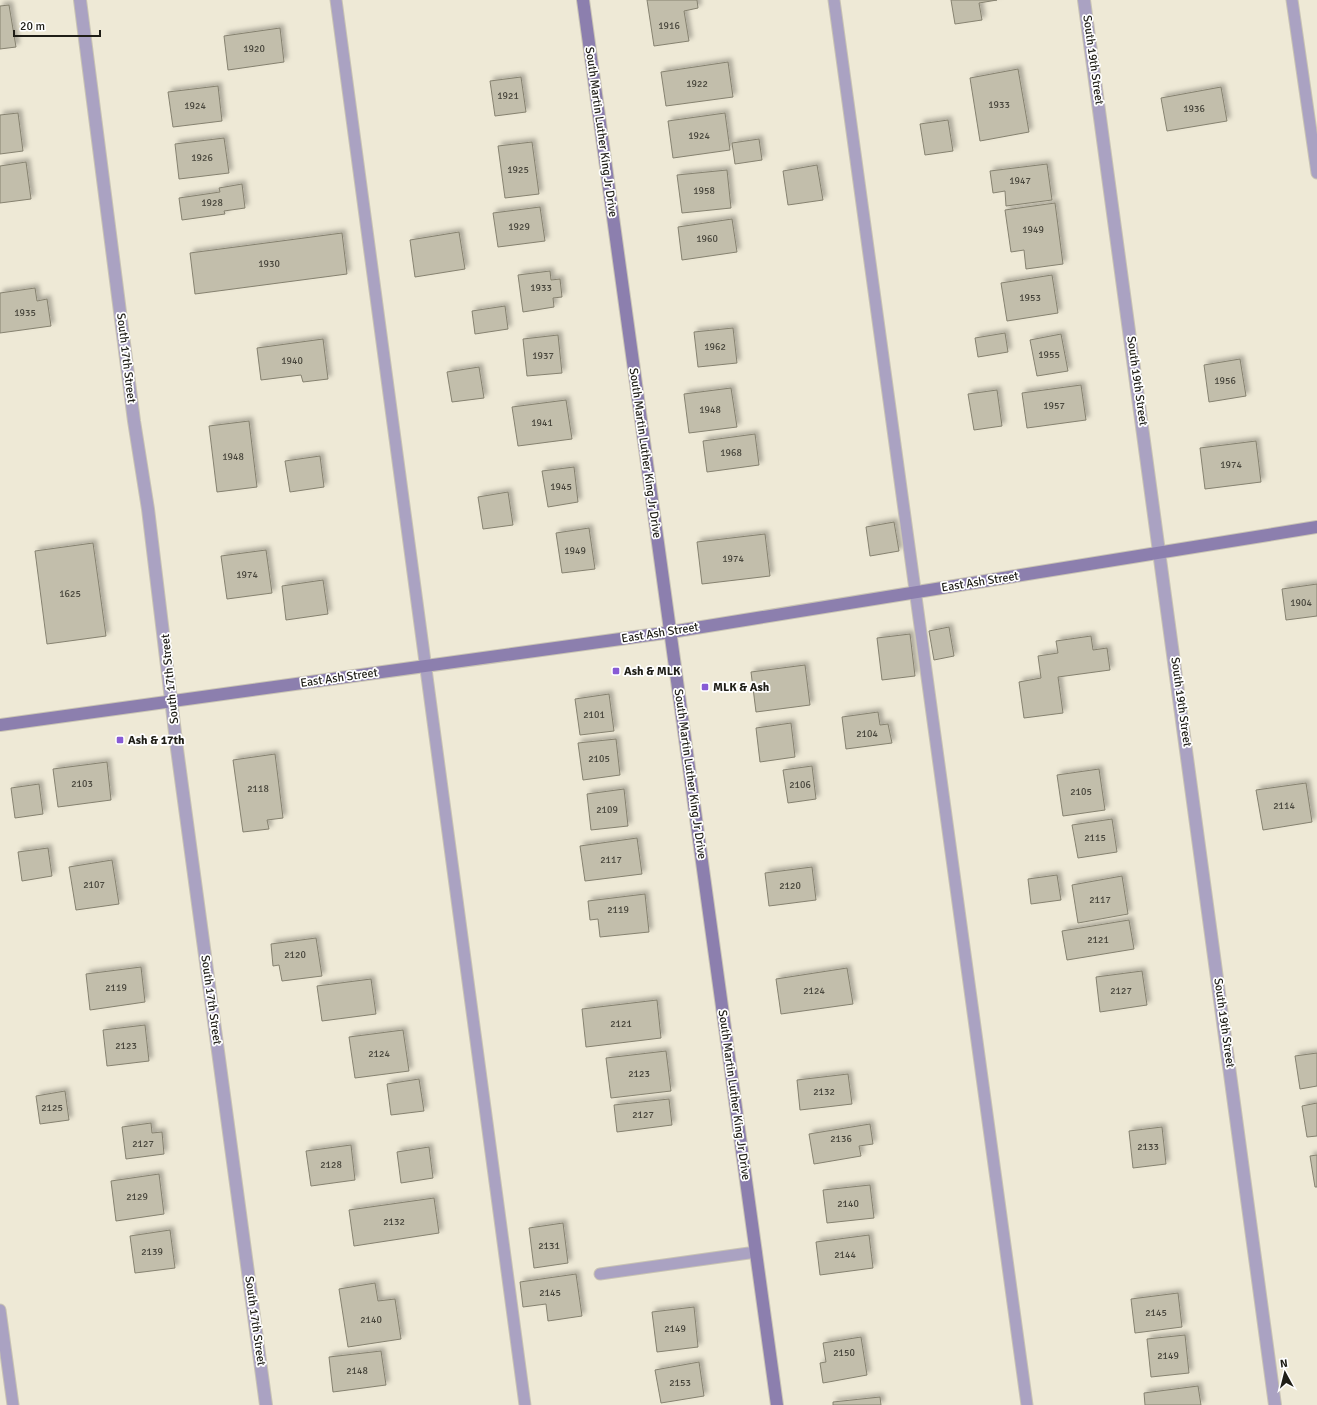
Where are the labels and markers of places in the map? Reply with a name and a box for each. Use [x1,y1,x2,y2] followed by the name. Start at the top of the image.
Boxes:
[624,664,681,679] place label: Ash & MLK
[611,666,621,676] marker: Ash & MLK
[713,680,770,695] place label: MLK & Ash
[700,682,710,692] marker: MLK & Ash
[128,733,185,748] place label: Ash & 17th
[115,735,125,745] marker: Ash & 17th

